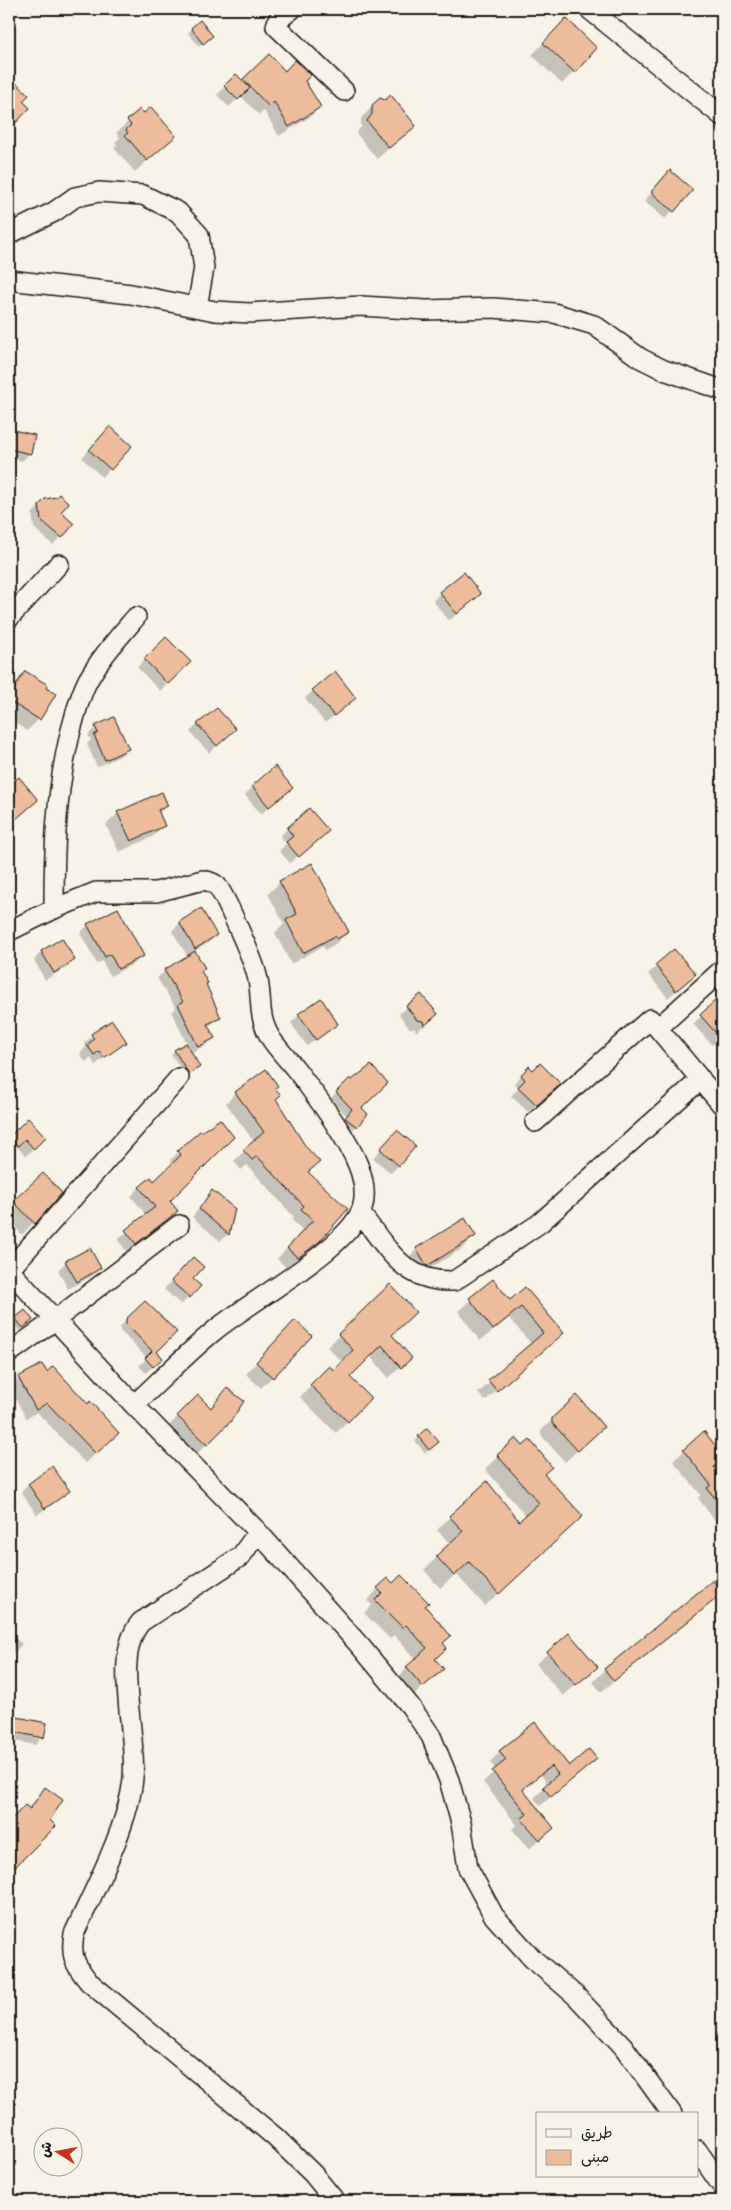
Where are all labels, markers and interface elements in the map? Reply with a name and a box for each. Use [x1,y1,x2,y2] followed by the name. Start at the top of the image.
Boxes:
[536,2112,698,2178] legend
[581,2124,613,2146] text: طريق
[32,2128,82,2178] north arrow
[36,2140,58,2159] text: ش
[581,2148,609,2170] text: مبنى

